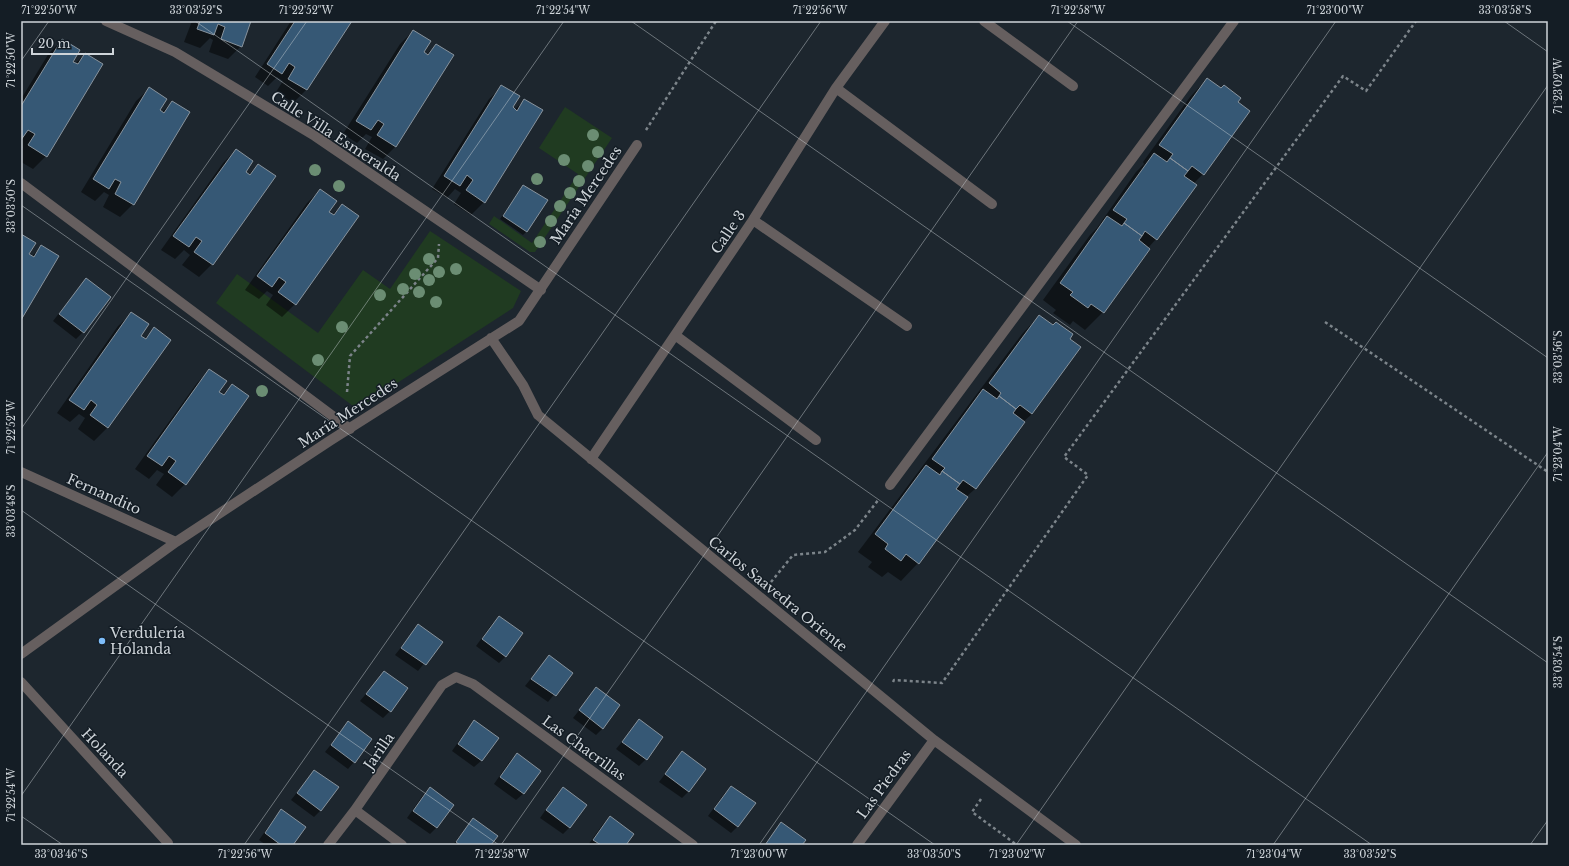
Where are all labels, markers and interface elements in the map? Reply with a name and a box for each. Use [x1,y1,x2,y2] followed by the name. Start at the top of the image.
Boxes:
[21,4,77,17] text: 71°22'50"W
[170,4,222,17] text: 33°03'52"S
[279,4,333,17] text: 71°22'52"W
[536,4,590,17] text: 71°22'54"W
[793,4,848,17] text: 71°22'56"W
[1051,4,1105,17] text: 71°22'58"W
[1306,4,1364,17] text: 71°23'00"W
[1479,4,1531,17] text: 33°03'58"S
[32,30,113,56] scale bar
[5,32,18,88] text: 71°22'50"W
[38,36,70,51] text: 20 m
[1552,58,1565,114] text: 71°23'02"W
[268,87,405,185] street label: Calle Villa Esmeralda
[546,142,626,248] street label: María Mercedes
[5,179,18,233] text: 33°03'50"S
[707,207,749,257] street label: Calle 3
[1552,330,1565,384] text: 33°03'56"S
[295,374,401,452] street label: María Mercedes
[5,400,18,454] text: 71°22'52"W
[1552,426,1565,482] text: 71°23'04"W
[64,470,144,518] street label: Fernandito
[5,485,18,537] text: 33°03'48"S
[705,532,851,656] street label: Carlos Saavedra Oriente
[109,624,185,658] place label: Verdulería Holanda
[97,636,107,646] marker: Verdulería Holanda
[1552,636,1565,688] text: 33°03'54"S
[539,712,629,784] street label: Las Chacrillas
[78,725,133,782] street label: Holanda
[359,729,398,775] street label: Jarilla
[853,746,915,822] street label: Las Piedras
[5,768,18,822] text: 71°22'54"W
[34,848,88,861] text: 33°03'46"S
[218,848,273,861] text: 71°22'56"W
[475,848,529,861] text: 71°22'58"W
[730,848,788,861] text: 71°23'00"W
[907,848,961,861] text: 33°03'50"S
[989,848,1045,861] text: 71°23'02"W
[1246,848,1302,861] text: 71°23'04"W
[1344,848,1396,861] text: 33°03'52"S

